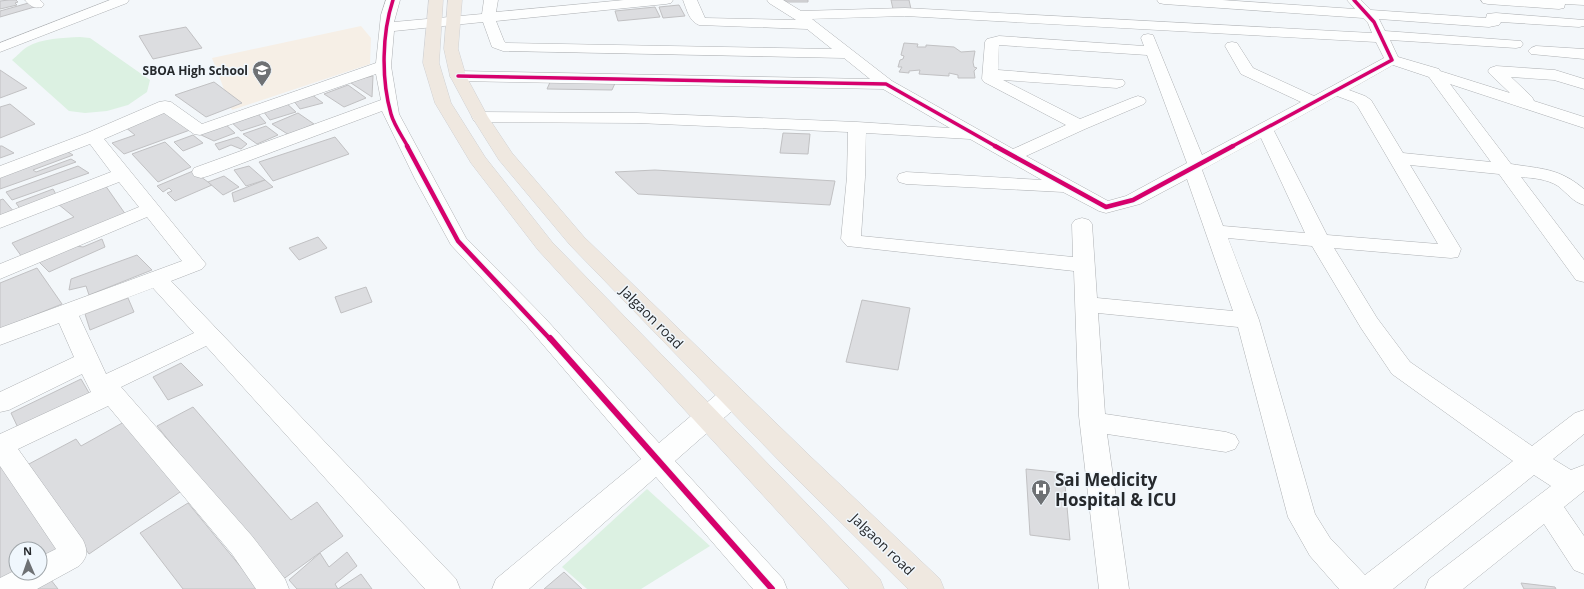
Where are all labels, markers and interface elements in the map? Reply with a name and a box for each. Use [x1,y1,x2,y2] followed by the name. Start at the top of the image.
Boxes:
[251,59,273,87] school or university icon: SBOA High School
[143,62,248,79] place label: SBOA High School
[615,280,688,353] street label: Jalgaon road
[1055,468,1177,511] place label: Sai Medicity Hospital & ICU
[1030,478,1052,506] hospital icon: Sai Medicity Hospital & ICU
[846,507,919,579] street label: Jalgaon road
[8,541,48,581] north arrow
[23,543,32,558] text: N

